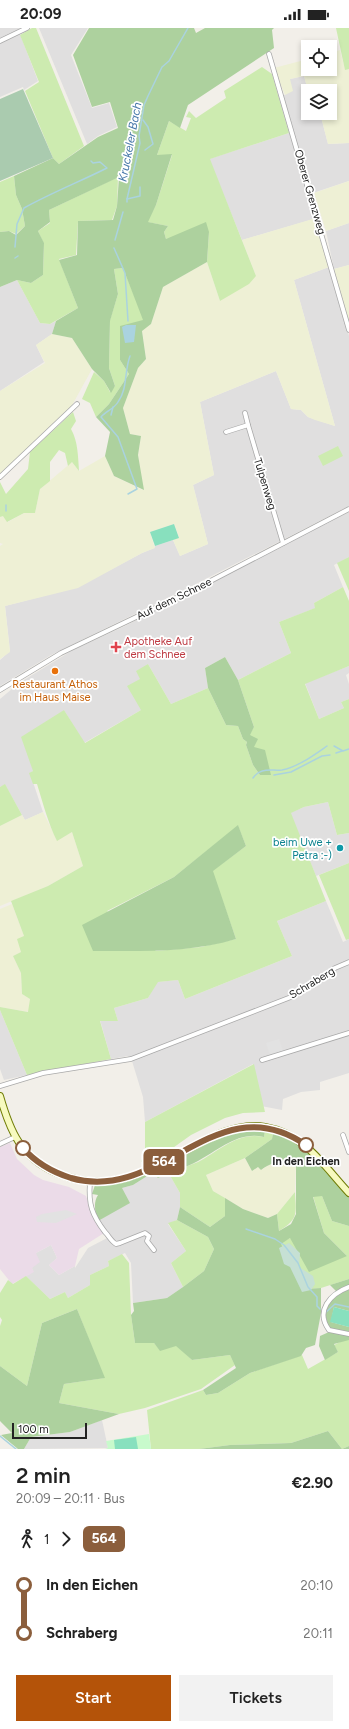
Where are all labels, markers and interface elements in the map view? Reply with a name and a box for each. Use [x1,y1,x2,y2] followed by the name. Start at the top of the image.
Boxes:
[20,5,61,23] text: 20:09
[301,40,337,120] map controls
[301,40,337,76] button: locate
[301,84,337,120] button: layers
[115,101,145,183] water label: Kruckeler Bach
[292,148,328,236] street label: Oberer Grenzweg
[251,456,279,512] street label: Tulpenweg
[134,575,214,623] street label: Auf dem Schnee
[124,635,193,661] place label: Apotheke Auf dem Schnee
[111,642,121,652] marker: Apotheke Auf dem Schnee
[50,666,60,676] marker: Restaurant Athos im Haus Maise
[12,678,98,704] place label: Restaurant Athos im Haus Maise
[273,836,332,862] place label: beim Uwe + Petra :-)
[335,843,345,853] marker: beim Uwe + Petra :-)
[287,964,337,1002] street label: Schraberg
[298,1137,314,1153] marker: In den Eichen
[15,1140,31,1156] unlabelled marker
[141,1149,187,1175] line badge: 564
[151,1153,177,1170] text: 564
[272,1155,340,1168] place label: In den Eichen
[12,1421,87,1440] scale bar
[18,1423,49,1436] text: 100 m
[16,1462,71,1489] text: 2 min
[292,1474,333,1492] text: €2.90
[16,1491,125,1506] text: 20:09 – 20:11 · Bus
[16,1528,38,1550] icon: walk
[55,1528,77,1550] icon: forward
[91,1530,117,1547] text: 564
[44,1532,49,1547] text: 1
[46,1576,138,1594] text: In den Eichen
[300,1578,333,1593] text: 20:10
[46,1624,117,1642] text: Schraberg
[303,1626,333,1641] text: 20:11
[16,1675,171,1721] button: Start
[179,1675,333,1721] button: Tickets

